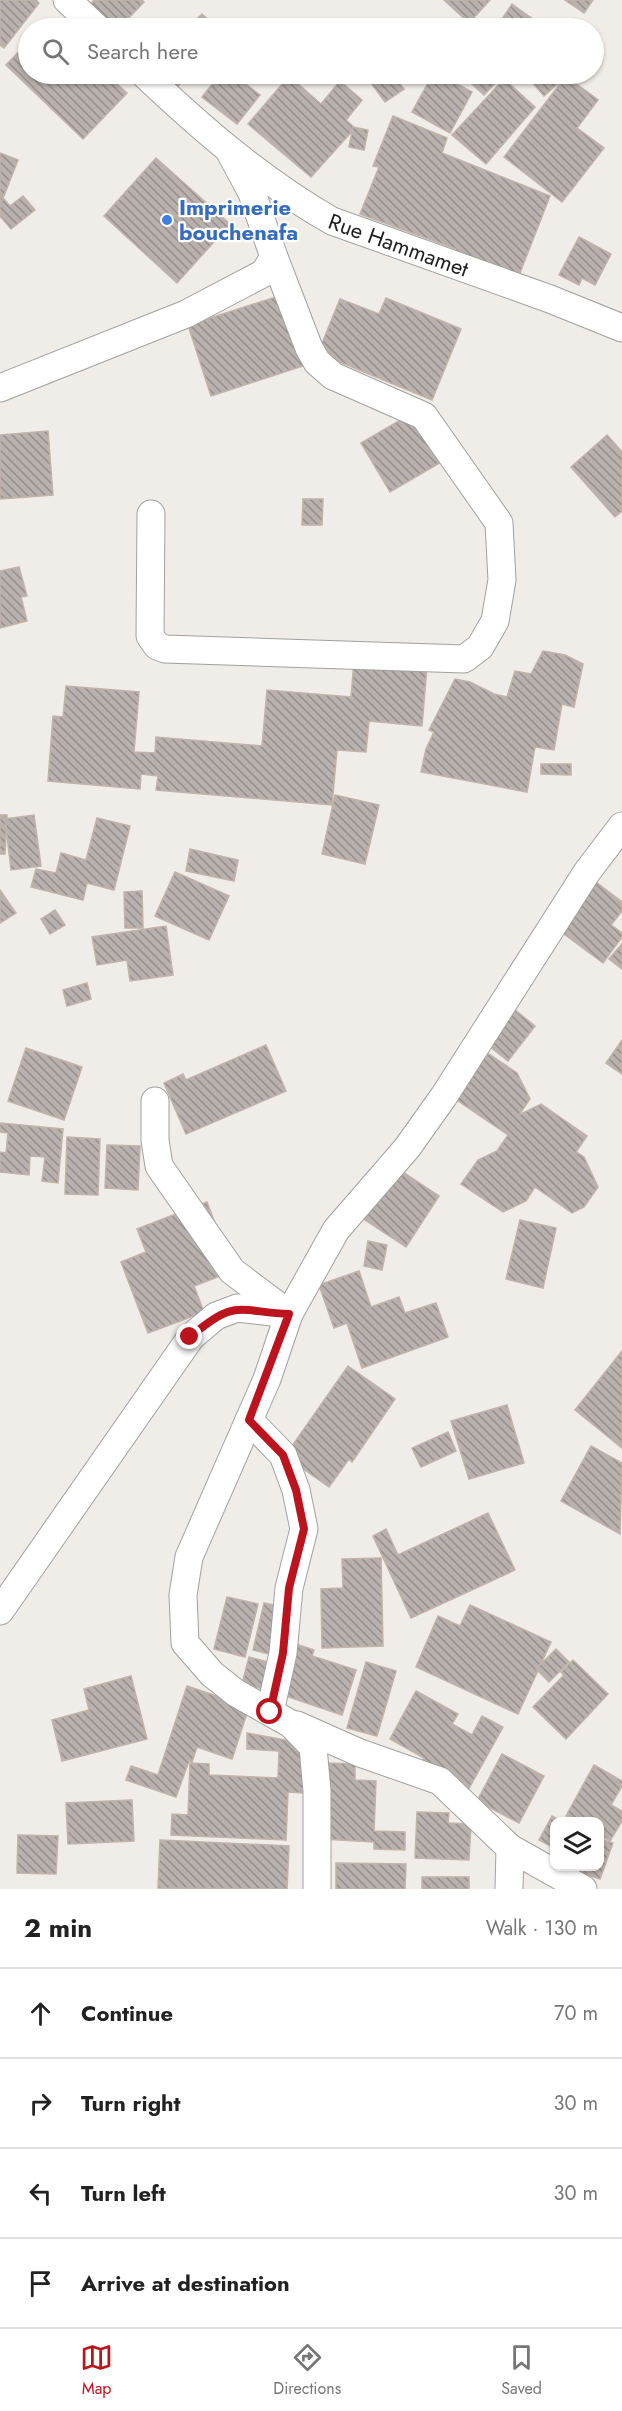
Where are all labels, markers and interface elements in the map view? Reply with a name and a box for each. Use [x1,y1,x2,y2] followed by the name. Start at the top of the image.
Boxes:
[18,18,604,84] search box
[39,35,72,68] icon: search
[87,35,198,67] text: Search here
[179,191,298,248] place label: Imprimerie bouchenafa
[324,205,474,285] street label: Rue Hammamet
[160,213,174,227] marker: Imprimerie bouchenafa
[176,1323,202,1349] route end
[256,1698,282,1724] route start
[550,1817,604,1871] map controls
[550,1817,604,1871] button: layers
[24,1909,92,1947] text: 2 min
[486,1914,598,1943] text: Walk · 130 m
[24,1997,57,2030] icon: ahead
[81,1997,173,2029] text: Continue
[554,1999,598,2028] text: 70 m
[24,2087,57,2120] icon: right
[81,2087,181,2119] text: Turn right
[553,2089,598,2118] text: 30 m
[24,2177,57,2210] icon: left
[81,2177,166,2209] text: Turn left
[553,2179,598,2208] text: 30 m
[24,2267,57,2300] icon: arrive
[81,2267,290,2299] text: Arrive at destination
[80,2341,113,2400] tab: Map
[273,2341,341,2400] tab: Directions
[501,2341,542,2400] tab: Saved

